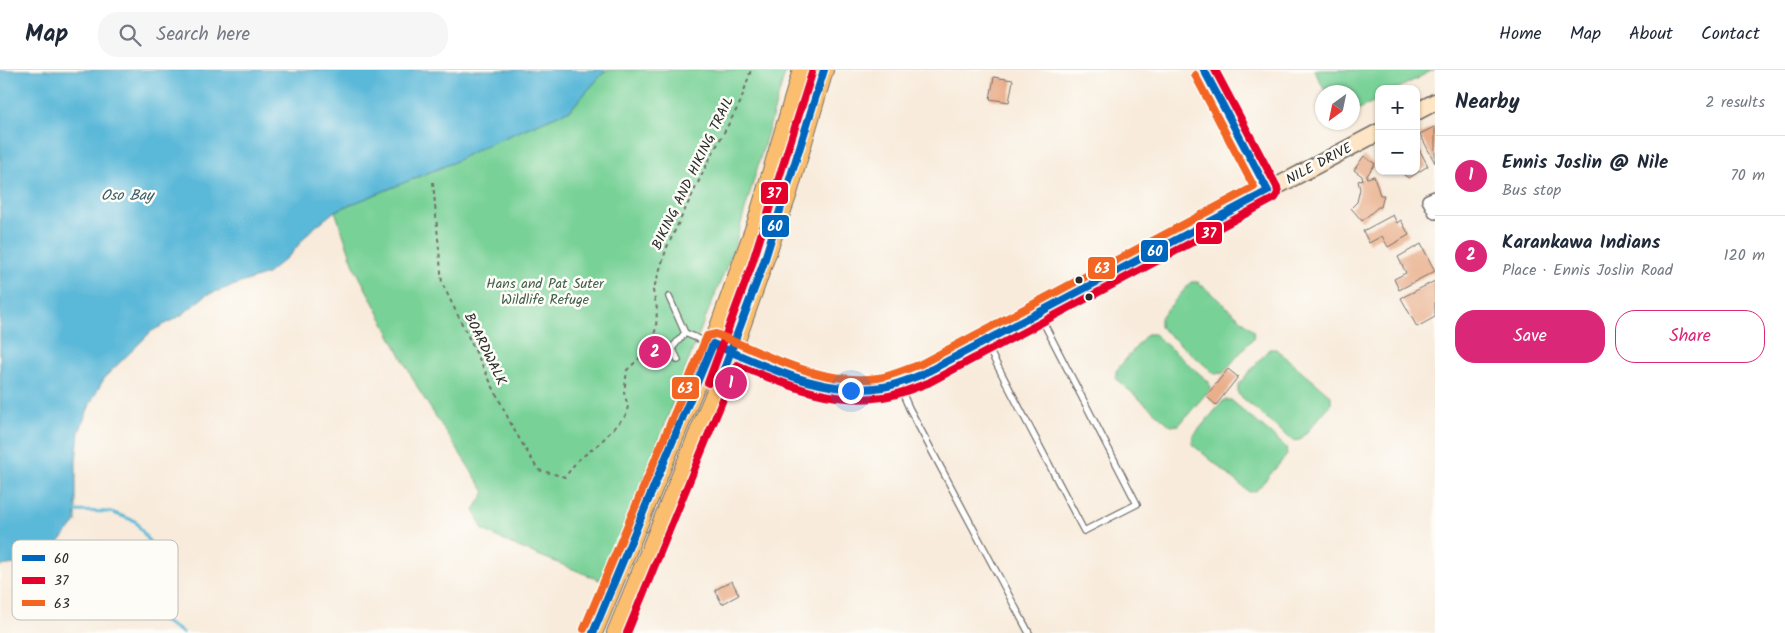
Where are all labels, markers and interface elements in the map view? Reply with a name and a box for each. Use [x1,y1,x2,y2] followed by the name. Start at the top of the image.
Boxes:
[98,12,448,57] search box
[25,15,68,54] text: Map
[156,20,250,50] text: Search here
[1499,20,1542,49] text: Home
[1570,20,1601,49] text: Map
[1629,20,1673,49] text: About
[1701,20,1760,49] text: Contact
[116,21,144,49] icon: search
[1315,85,1360,130] north arrow
[1375,85,1420,175] map controls
[1375,85,1420,130] button: +
[1455,86,1520,119] text: Nearby
[1705,90,1765,115] text: 2 results
[646,93,740,253] street label: BIKING AND HIKING TRAIL
[1375,130,1420,175] button: −
[1282,137,1357,191] street label: NILE DRIVE
[1502,148,1668,178] text: Ennis Joslin @ Nile
[1469,163,1473,188] text: 1
[1730,163,1765,188] text: 70 m
[1502,178,1561,203] text: Bus stop
[760,181,789,205] line badge: 37
[766,183,782,205] text: 37
[101,184,155,208] water label: Oso Bay
[761,214,790,238] line badge: 60
[768,216,783,238] text: 60
[1195,221,1223,245] line badge: 37
[1201,223,1217,245] text: 37
[1502,228,1660,258] text: Karankawa Indians
[1140,239,1169,263] line badge: 60
[1148,241,1163,263] text: 60
[1466,243,1476,268] text: 2
[1724,243,1765,268] text: 120 m
[1087,256,1116,280] line badge: 63
[1094,258,1110,280] text: 63
[1502,258,1673,283] text: Place · Ennis Joslin Road
[486,273,605,311] park label: Hans and Pat Suter Wildlife Refuge
[1074,275,1084,285] unlabelled marker
[1084,292,1094,302] unlabelled marker
[458,309,512,390] street label: BOARDWALK
[1455,310,1605,363] button: Save
[1615,310,1765,363] button: Share
[639,333,671,371] pin: 2
[715,364,747,402] pin: 1
[671,376,700,400] line badge: 63
[677,378,693,400] text: 63
[838,378,864,404] your location
[12,540,178,620] legend
[54,548,69,570] text: 60
[54,570,69,592] text: 37
[54,593,70,615] text: 63

